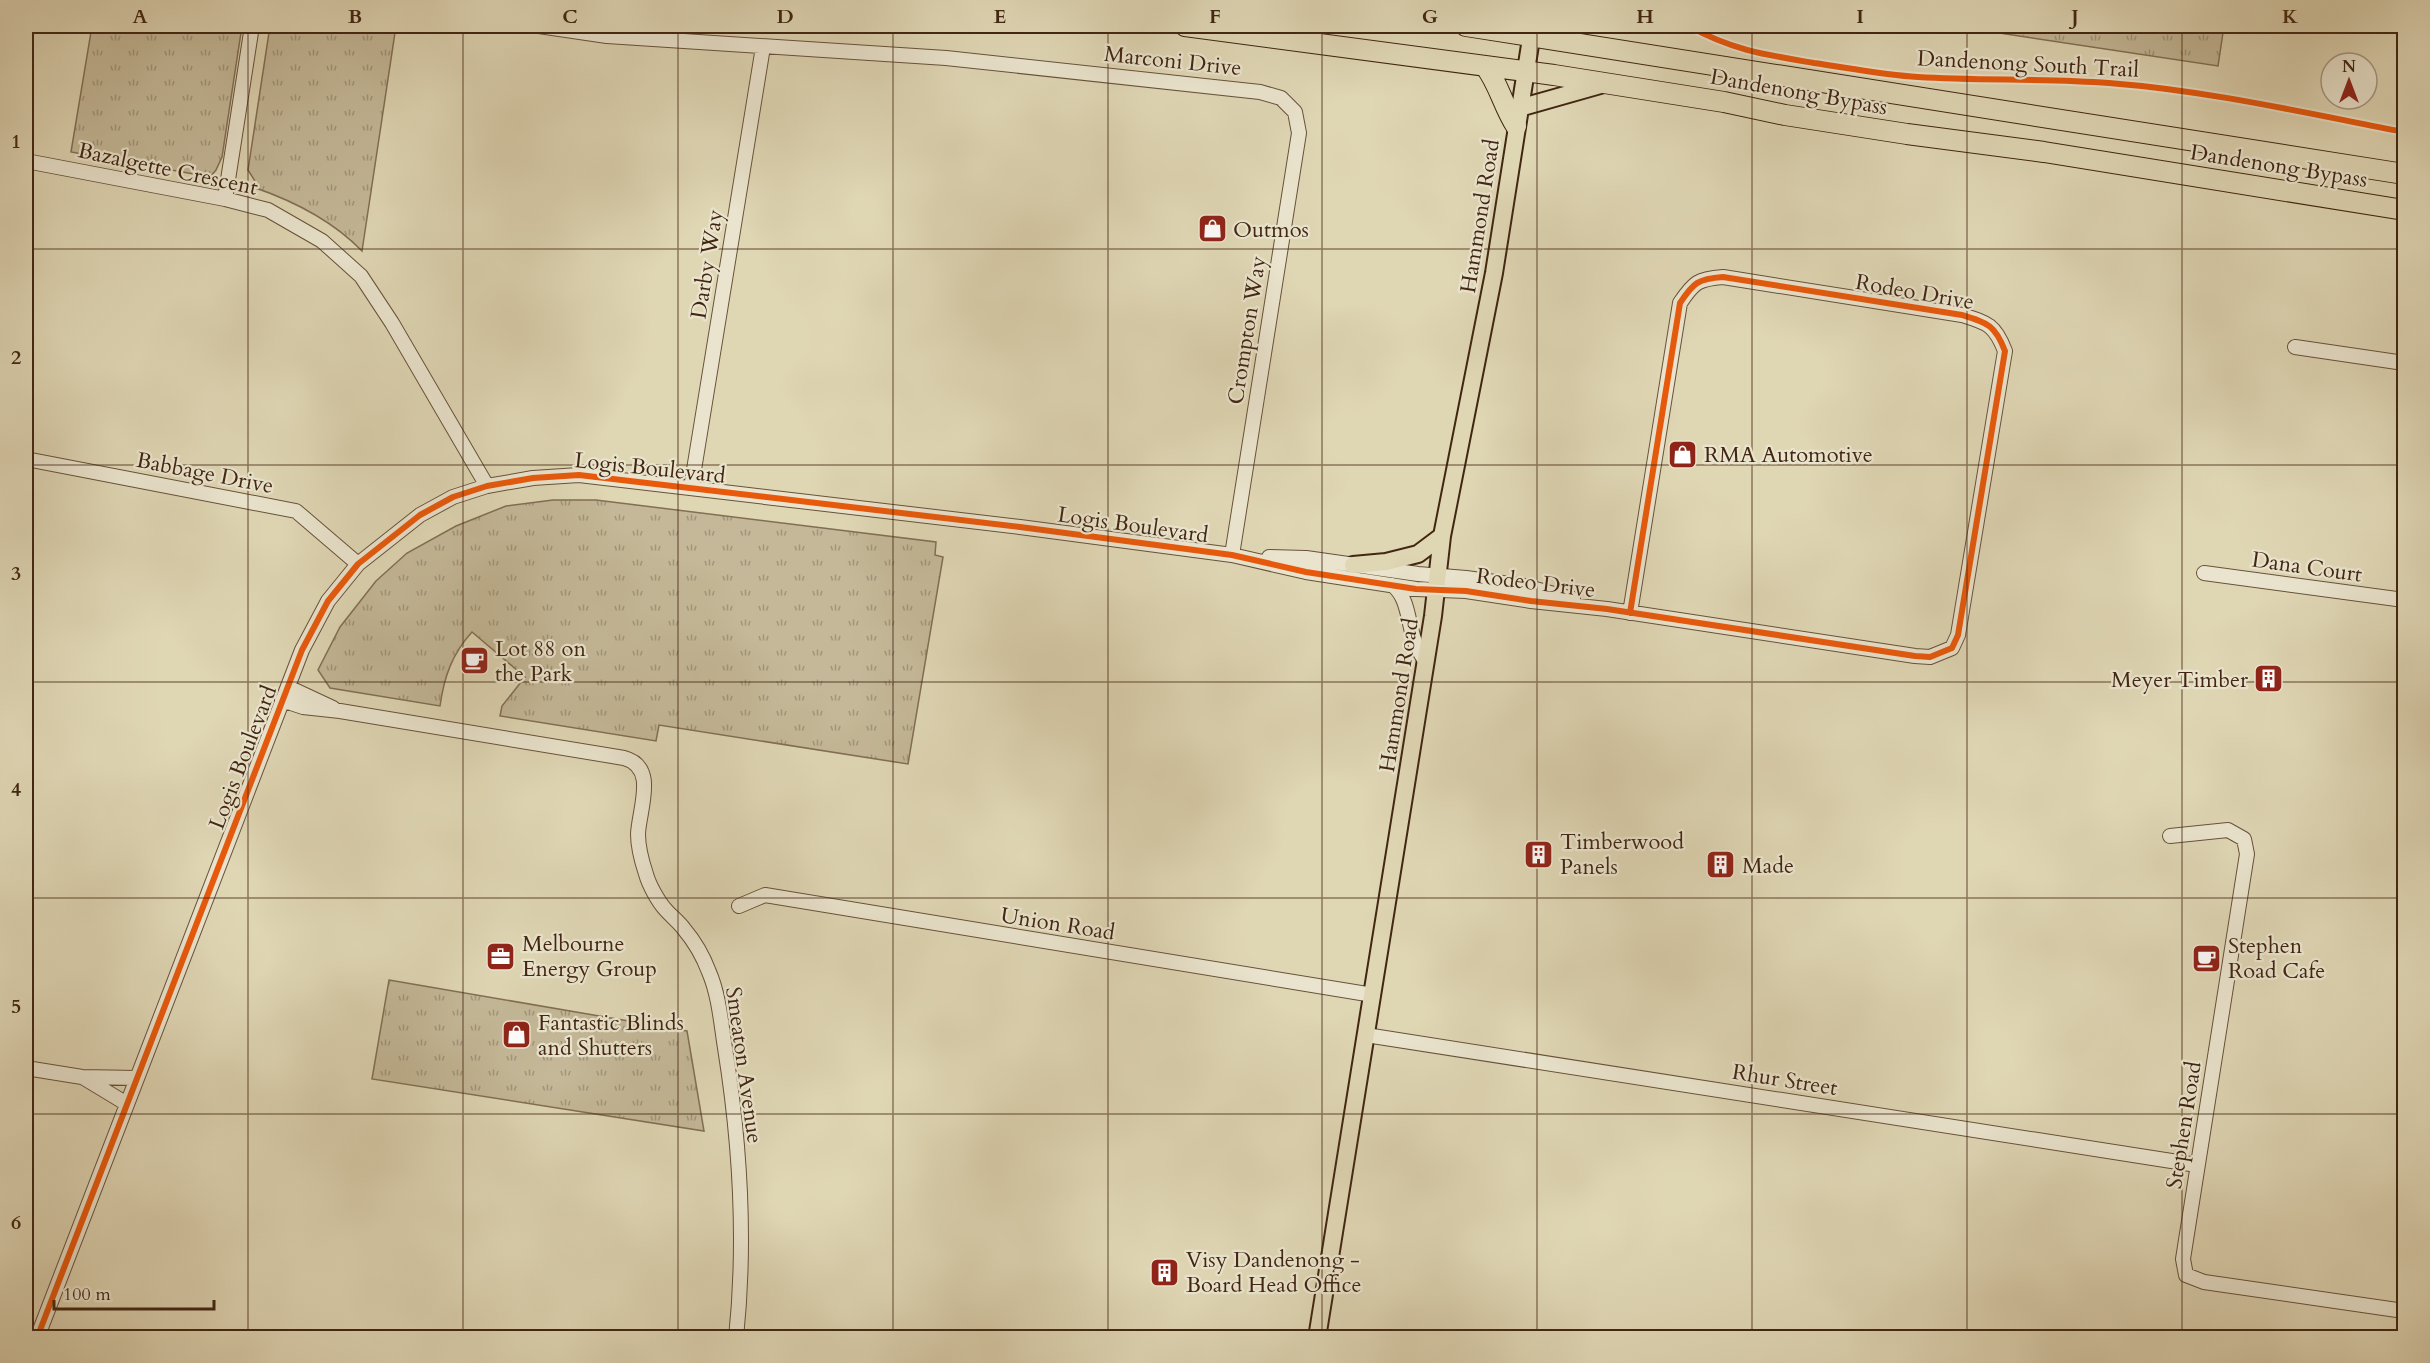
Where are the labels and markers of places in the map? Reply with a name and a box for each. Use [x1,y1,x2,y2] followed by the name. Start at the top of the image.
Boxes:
[1196,213,1228,245] shop icon: Outmos
[1233,215,1309,245] place label: Outmos
[1667,438,1699,470] shop icon: RMA Automotive
[1704,440,1873,470] place label: RMA Automotive
[495,634,586,689] place label: Lot 88 on the Park
[458,645,490,677] cafe icon: Lot 88 on the Park
[2253,663,2285,695] building icon: Meyer Timber
[2111,665,2249,695] place label: Meyer Timber
[1560,827,1684,882] place label: Timberwood Panels
[1523,838,1555,870] building icon: Timberwood Panels
[1705,849,1737,881] building icon: Made
[1742,851,1794,881] place label: Made
[522,929,657,984] place label: Melbourne Energy Group
[2228,931,2325,986] place label: Stephen Road Cafe
[485,940,517,972] office icon: Melbourne Energy Group
[2191,942,2223,974] cafe icon: Stephen Road Cafe
[538,1008,684,1063] place label: Fantastic Blinds and Shutters
[501,1019,533,1051] shop icon: Fantastic Blinds and Shutters
[1186,1245,1362,1300] place label: Visy Dandenong - Board Head Office
[1149,1256,1181,1288] building icon: Visy Dandenong - Board Head Office

